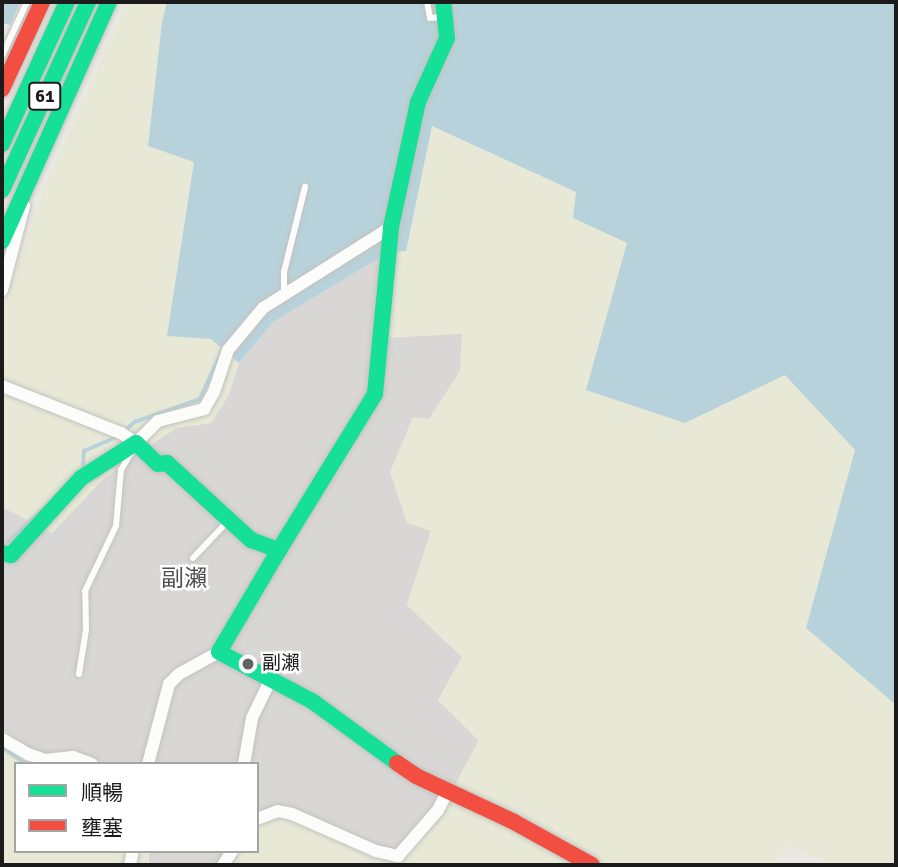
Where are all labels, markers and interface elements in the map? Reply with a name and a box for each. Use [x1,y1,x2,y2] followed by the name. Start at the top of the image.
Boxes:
[28,82,62,110] road number: 61
[161,565,207,593] district label: 副瀨
[262,653,300,675] place label: 副瀨
[240,656,256,672] marker: 副瀨
[14,762,259,853] legend
[81,780,123,806] text: 順暢
[81,815,123,841] text: 壅塞

